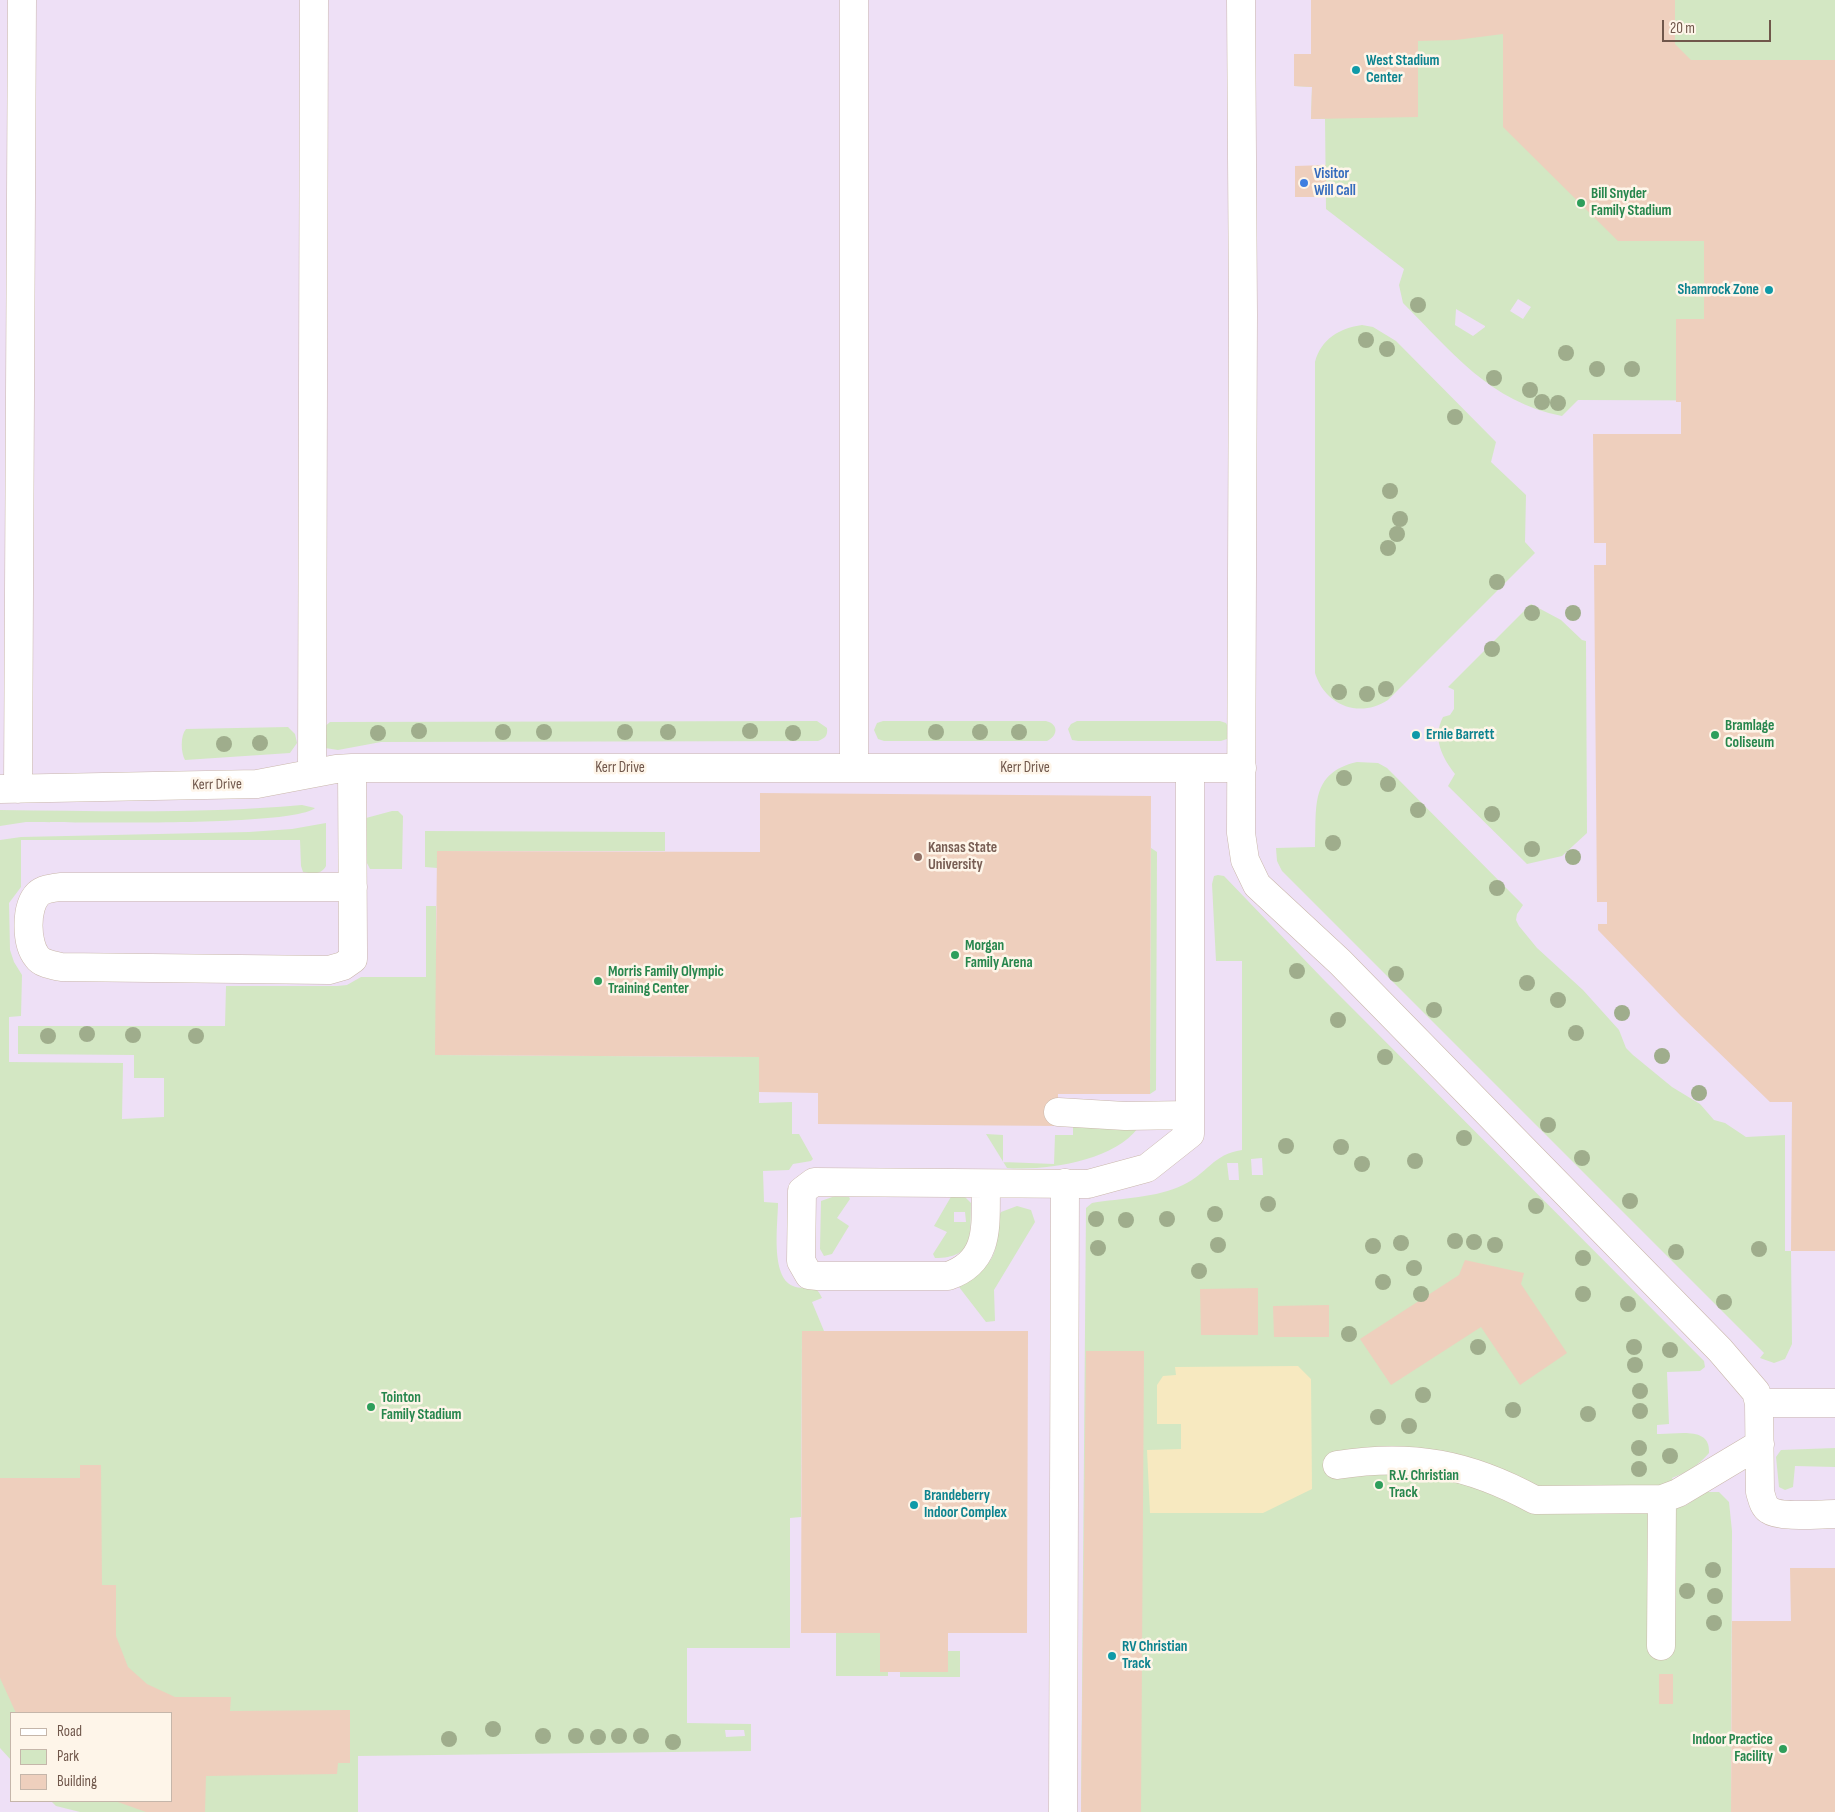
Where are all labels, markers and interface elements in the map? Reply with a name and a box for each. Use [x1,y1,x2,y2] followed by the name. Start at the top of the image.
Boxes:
[1665,10,1774,42] scale bar
[1670,19,1695,38] text: 20 m
[1366,52,1440,87] place label: West Stadium Center
[1350,64,1362,76] marker: West Stadium Center
[1314,165,1356,200] place label: Visitor Will Call
[1298,177,1310,189] marker: Visitor Will Call
[1591,185,1671,220] place label: Bill Snyder Family Stadium
[1575,197,1587,209] marker: Bill Snyder Family Stadium
[1677,281,1759,299] place label: Shamrock Zone
[1763,284,1775,296] marker: Shamrock Zone
[1725,717,1774,752] place label: Bramlage Coliseum
[1426,726,1494,744] place label: Ernie Barrett
[1410,729,1422,741] marker: Ernie Barrett
[1709,729,1721,741] marker: Bramlage Coliseum
[595,759,645,777] street label: Kerr Drive
[1000,759,1050,777] street label: Kerr Drive
[192,776,242,794] street label: Kerr Drive
[928,839,997,874] place label: Kansas State University
[912,851,924,863] marker: Kansas State University
[965,937,1033,972] place label: Morgan Family Arena
[949,949,961,961] marker: Morgan Family Arena
[608,963,724,998] place label: Morris Family Olympic Training Center
[592,975,604,987] marker: Morris Family Olympic Training Center
[381,1389,461,1424] place label: Tointon Family Stadium
[365,1401,377,1413] marker: Tointon Family Stadium
[1389,1467,1459,1502] place label: R.V. Christian Track
[1373,1479,1385,1491] marker: R.V. Christian Track
[924,1487,1007,1522] place label: Brandeberry Indoor Complex
[908,1499,920,1511] marker: Brandeberry Indoor Complex
[1122,1638,1187,1673] place label: RV Christian Track
[1106,1650,1118,1662] marker: RV Christian Track
[10,1712,172,1802] legend
[57,1722,82,1741] text: Road
[1692,1731,1773,1766] place label: Indoor Practice Facility
[1777,1743,1789,1755] marker: Indoor Practice Facility
[57,1747,79,1766] text: Park
[57,1772,97,1791] text: Building

